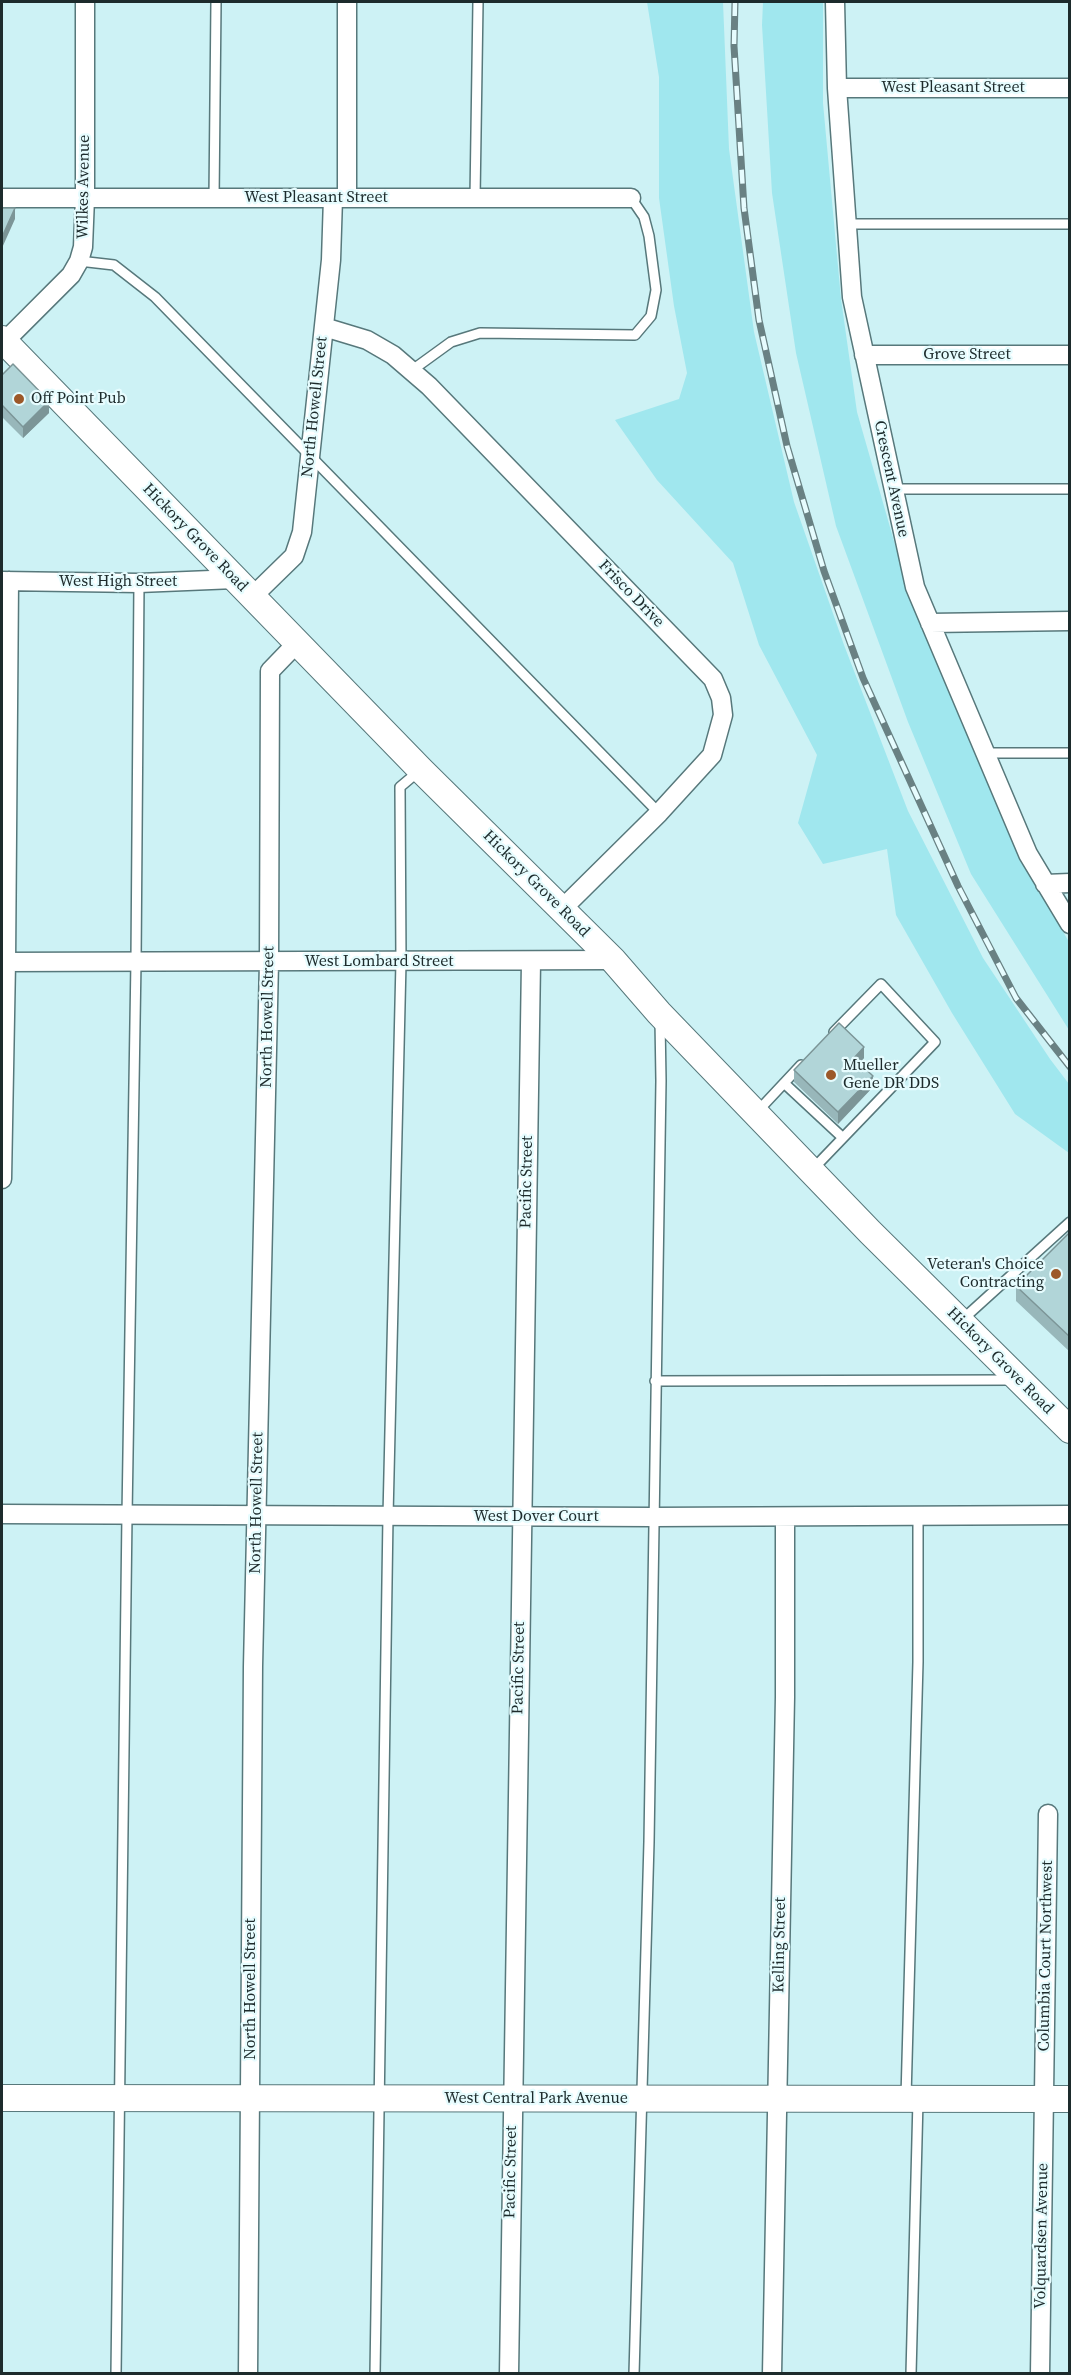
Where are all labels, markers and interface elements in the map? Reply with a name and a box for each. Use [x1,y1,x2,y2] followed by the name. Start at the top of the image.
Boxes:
[881,78,1025,98] street label: West Pleasant Street
[73,135,95,239] street label: Wilkes Avenue
[244,188,388,208] street label: West Pleasant Street
[298,336,332,478] street label: North Howell Street
[923,345,1011,365] street label: Grove Street
[31,389,126,409] place label: Off Point Pub
[12,392,26,406] marker: Off Point Pub
[869,419,913,539] street label: Crescent Avenue
[138,480,252,596] street label: Hickory Grove Road
[594,556,668,632] street label: Frisco Drive
[59,572,177,592] street label: West High Street
[479,827,593,941] street label: Hickory Grove Road
[257,946,279,1088] street label: North Howell Street
[304,952,454,972] street label: West Lombard Street
[843,1056,939,1094] place label: Mueller Gene DR DDS
[824,1068,838,1082] marker: Mueller Gene DR DDS
[517,1135,537,1229] street label: Pacific Street
[927,1255,1044,1293] place label: Veteran's Choice Contracting
[1049,1267,1063,1281] marker: Veteran's Choice Contracting
[943,1304,1057,1418] street label: Hickory Grove Road
[246,1432,268,1574] street label: North Howell Street
[473,1507,599,1527] street label: West Dover Court
[509,1621,529,1715] street label: Pacific Street
[1035,1860,1057,2052] street label: Columbia Court Northwest
[770,1897,790,1993] street label: Kelling Street
[241,1918,261,2060] street label: North Howell Street
[444,2089,628,2109] street label: West Central Park Avenue
[501,2125,521,2219] street label: Pacific Street
[1031,2163,1053,2309] street label: Volquardsen Avenue

